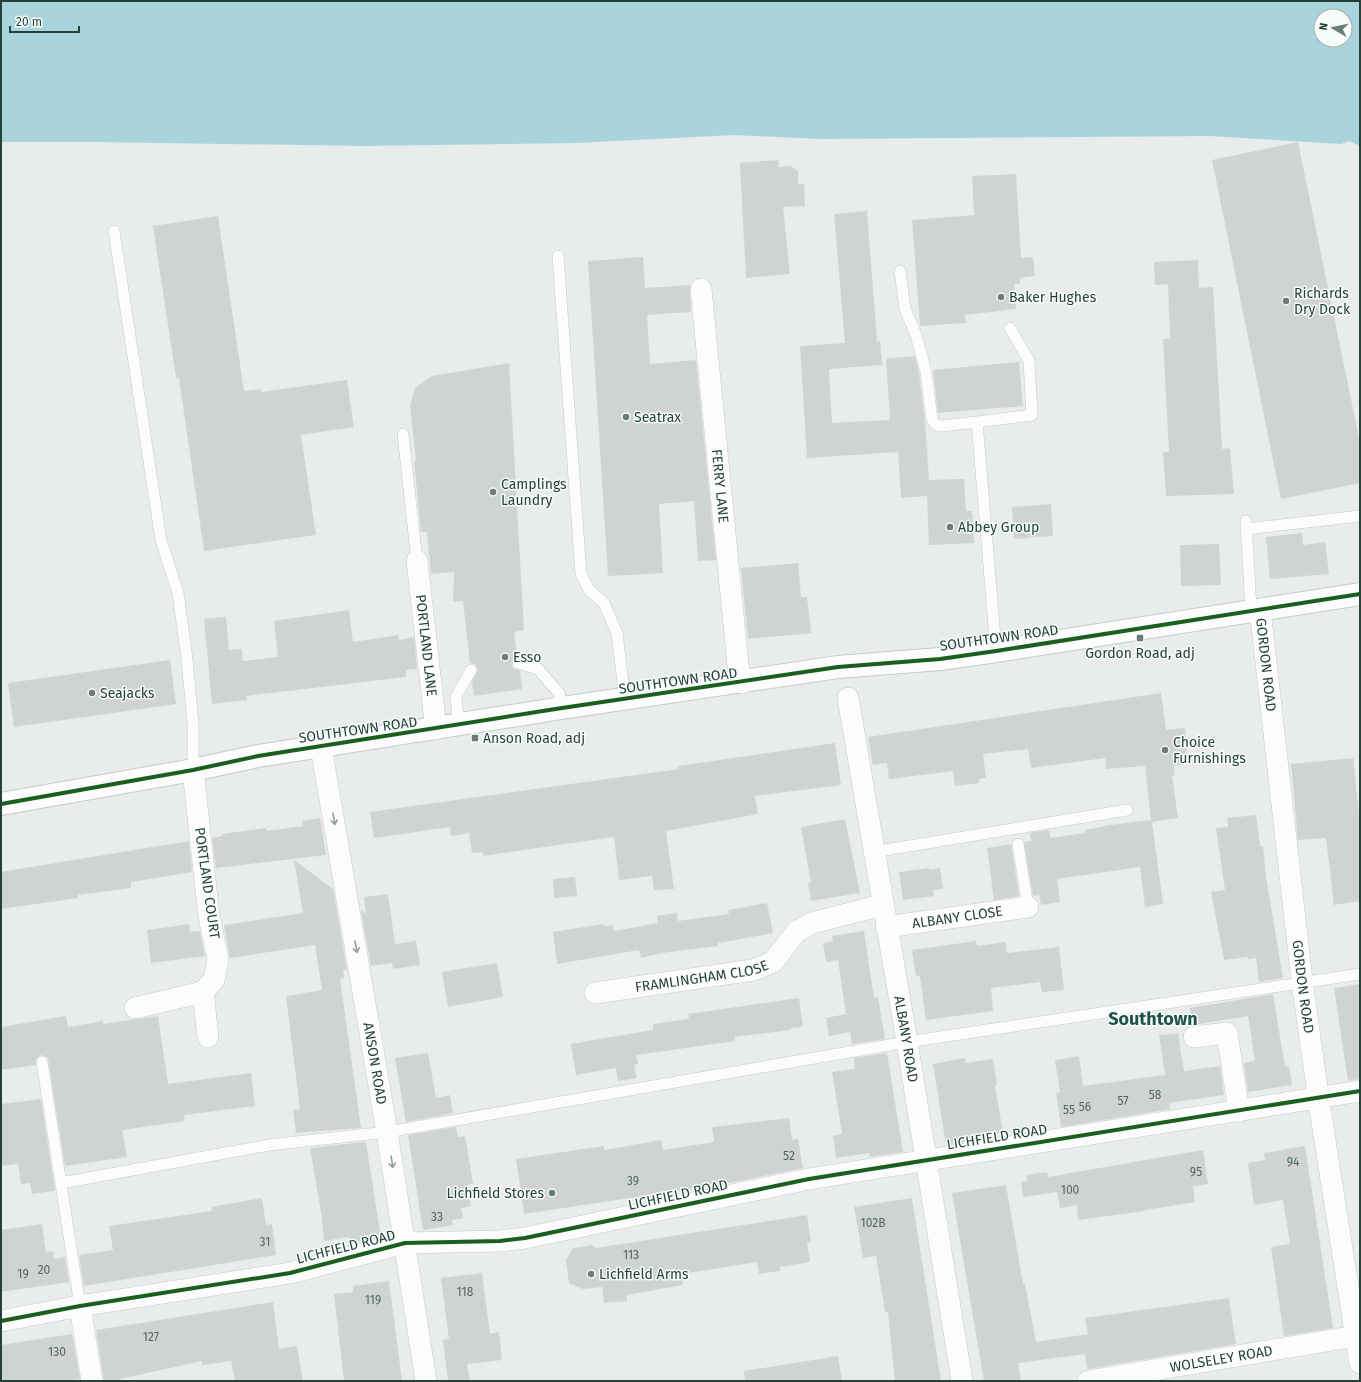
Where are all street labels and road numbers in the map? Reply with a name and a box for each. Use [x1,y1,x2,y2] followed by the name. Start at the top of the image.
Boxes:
[708,448,732,524] street label: FERRY LANE
[412,593,441,697] street label: PORTLAND LANE
[1253,617,1280,712] street label: GORDON ROAD
[939,621,1059,655] street label: SOUTHTOWN ROAD
[618,664,738,698] street label: SOUTHTOWN ROAD
[298,713,418,747] street label: SOUTHTOWN ROAD
[191,826,223,941] street label: PORTLAND COURT
[911,902,1004,932] street label: ALBANY CLOSE
[1289,939,1318,1034] street label: GORDON ROAD
[634,956,771,996] street label: FRAMLINGHAM CLOSE
[891,994,922,1084] street label: ALBANY ROAD
[360,1021,391,1106] street label: ANSON ROAD
[945,1121,1049,1153] street label: LICHFIELD ROAD
[627,1176,729,1214] street label: LICHFIELD ROAD
[295,1226,397,1268] street label: LICHFIELD ROAD
[1168,1342,1274,1376] street label: WOLSELEY ROAD

